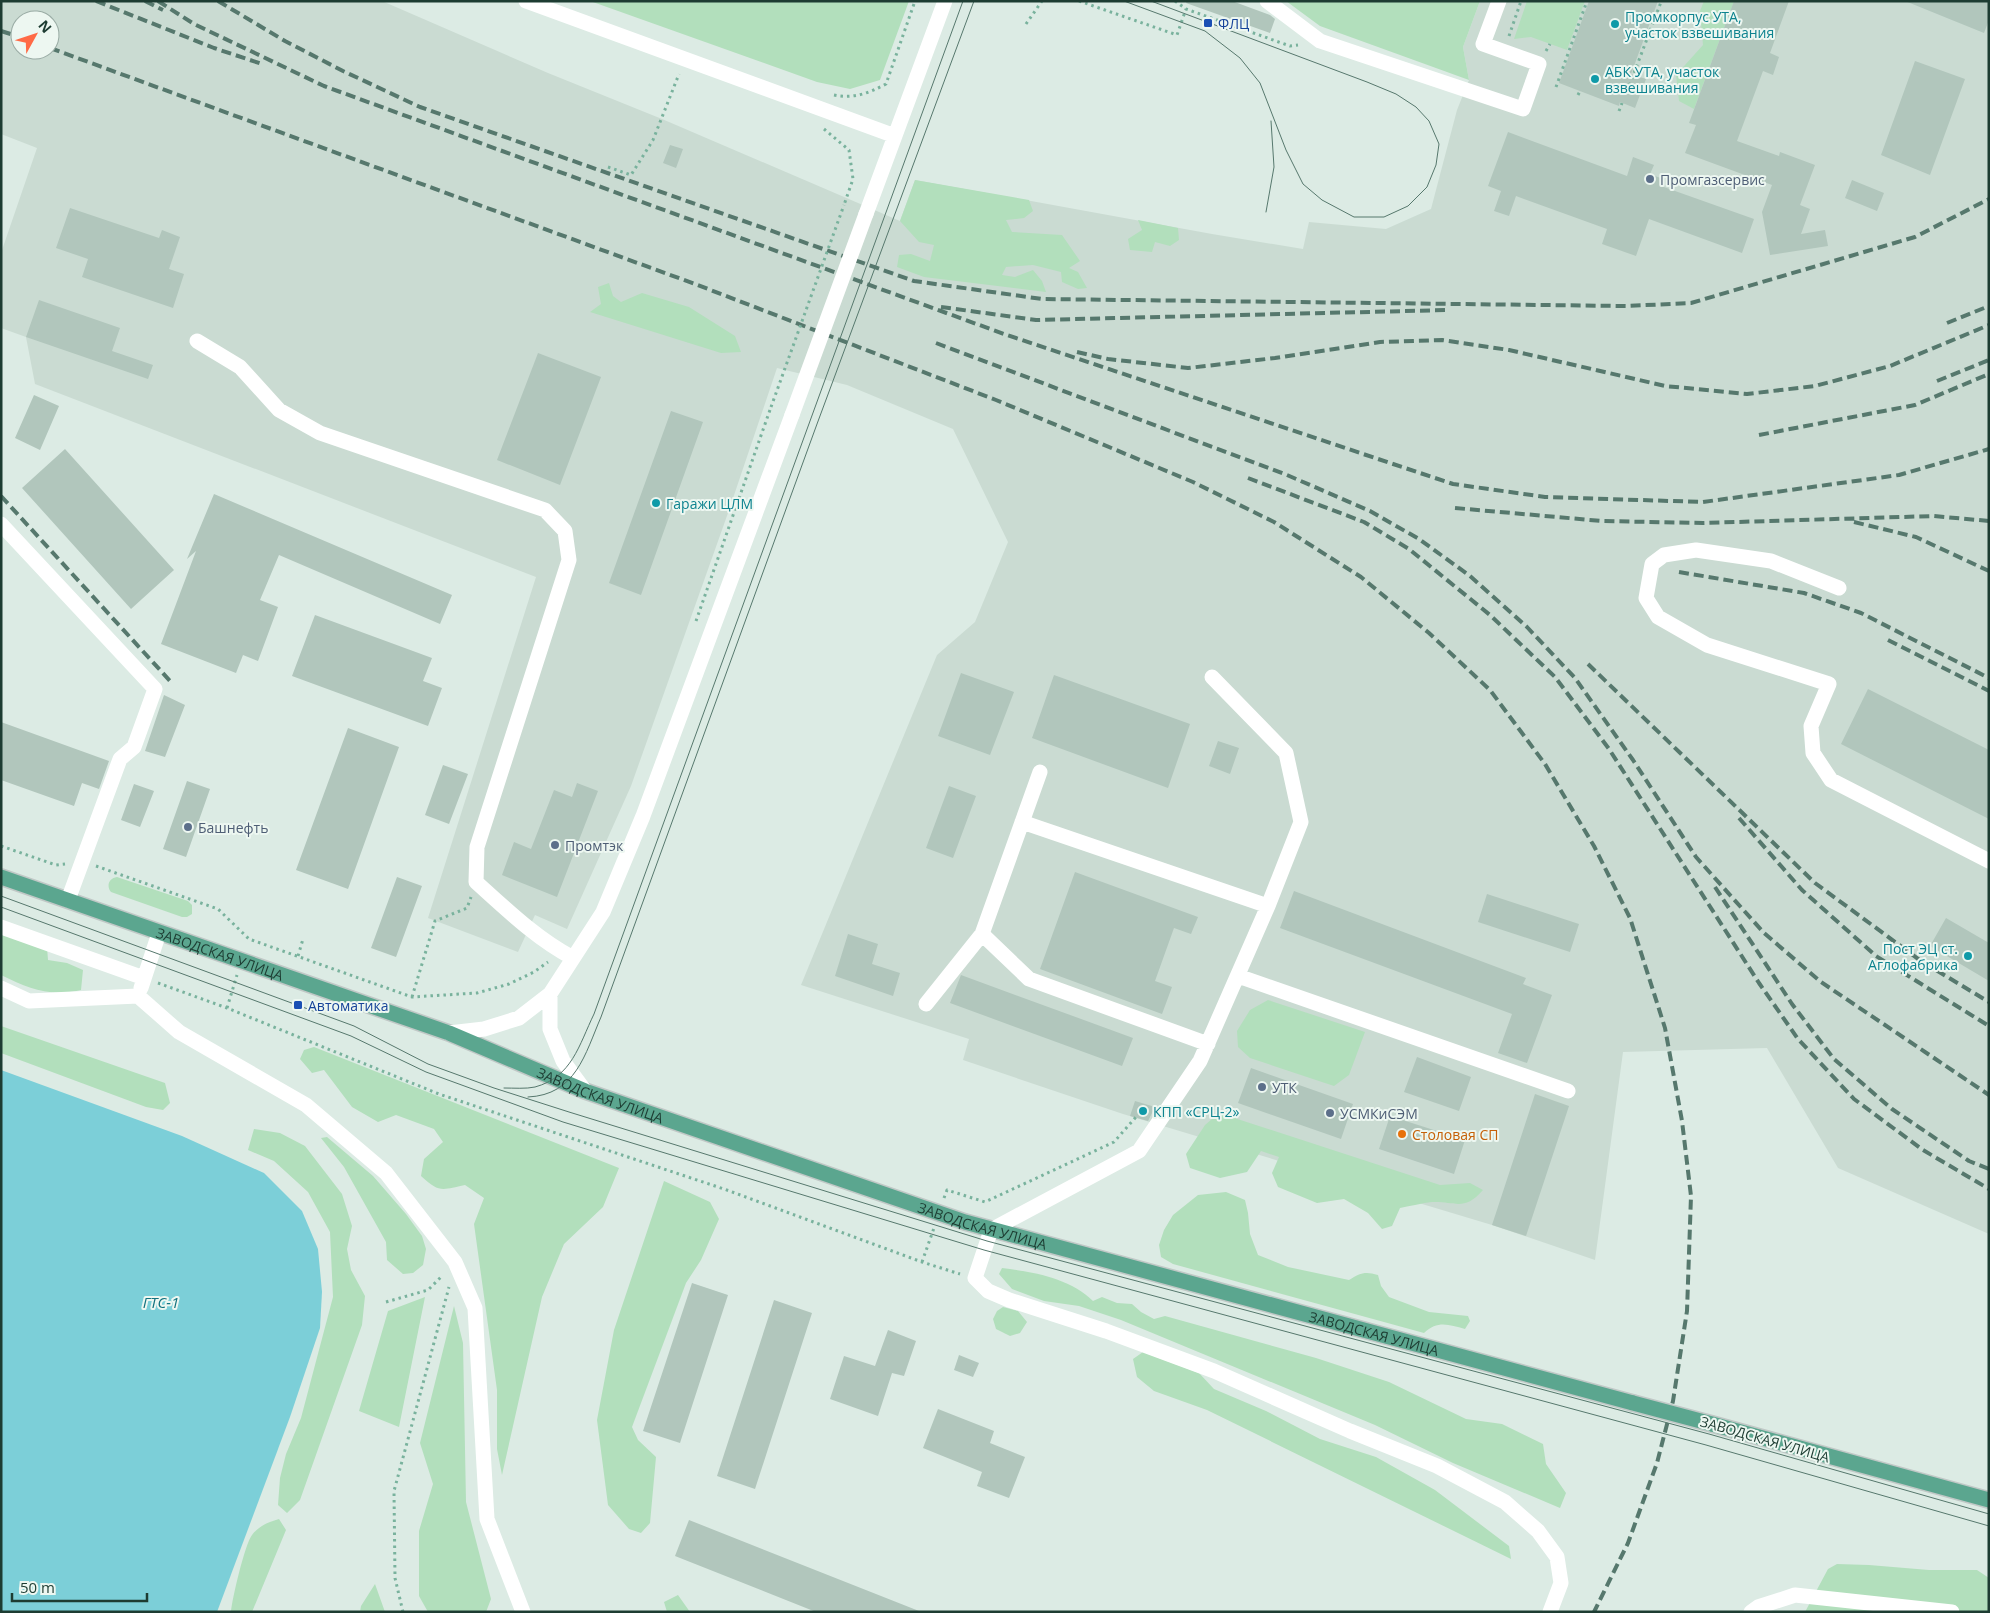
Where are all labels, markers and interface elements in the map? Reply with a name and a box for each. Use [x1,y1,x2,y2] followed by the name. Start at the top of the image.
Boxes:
[1625,7,1774,42] place label: Промкорпус УТА, участок взвешивания
[10,10,60,60] north arrow
[1218,14,1250,33] place label: ФЛЦ
[34,16,56,37] text: N
[1202,17,1214,29] marker: ФЛЦ
[1609,18,1621,30] marker: Промкорпус УТА, участок взвешивания
[1605,62,1720,97] place label: АБК УТА, участок взвешивания
[1589,73,1601,85] marker: АБК УТА, участок взвешивания
[1660,170,1765,189] place label: Промгазсервис
[1644,173,1656,185] marker: Промгазсервис
[666,494,753,513] place label: Гаражи ЦЛМ
[650,497,662,509] marker: Гаражи ЦЛМ
[198,818,268,837] place label: Башнефть
[182,821,194,833] marker: Башнефть
[565,836,624,855] place label: Промтэк
[549,839,561,851] marker: Промтэк
[154,922,286,984] street label: ЗАВОДСКАЯ УЛИЦА
[1868,939,1958,974] place label: Пост ЭЦ ст. Аглофабрика
[1962,950,1974,962] marker: Пост ЭЦ ст. Аглофабрика
[308,996,388,1015] place label: Автоматика
[292,999,304,1011] marker: Автоматика
[534,1062,666,1127] street label: ЗАВОДСКАЯ УЛИЦА
[1272,1078,1297,1097] place label: УТК
[1256,1081,1268,1093] marker: УТК
[1153,1102,1240,1121] place label: КПП «СРЦ-2»
[1340,1104,1418,1123] place label: УСМКиСЭМ
[1137,1105,1149,1117] marker: КПП «СРЦ-2»
[1324,1107,1336,1119] marker: УСМКиСЭМ
[1412,1125,1498,1144] place label: Столовая СП
[1396,1128,1408,1140] marker: Столовая СП
[916,1197,1049,1253] street label: ЗАВОДСКАЯ УЛИЦА
[143,1292,179,1312] water label: ГТС-1
[1307,1306,1441,1360] street label: ЗАВОДСКАЯ УЛИЦА
[1698,1411,1832,1467] street label: ЗАВОДСКАЯ УЛИЦА
[12,1570,148,1602] scale bar
[20,1577,55,1597] text: 50 m

